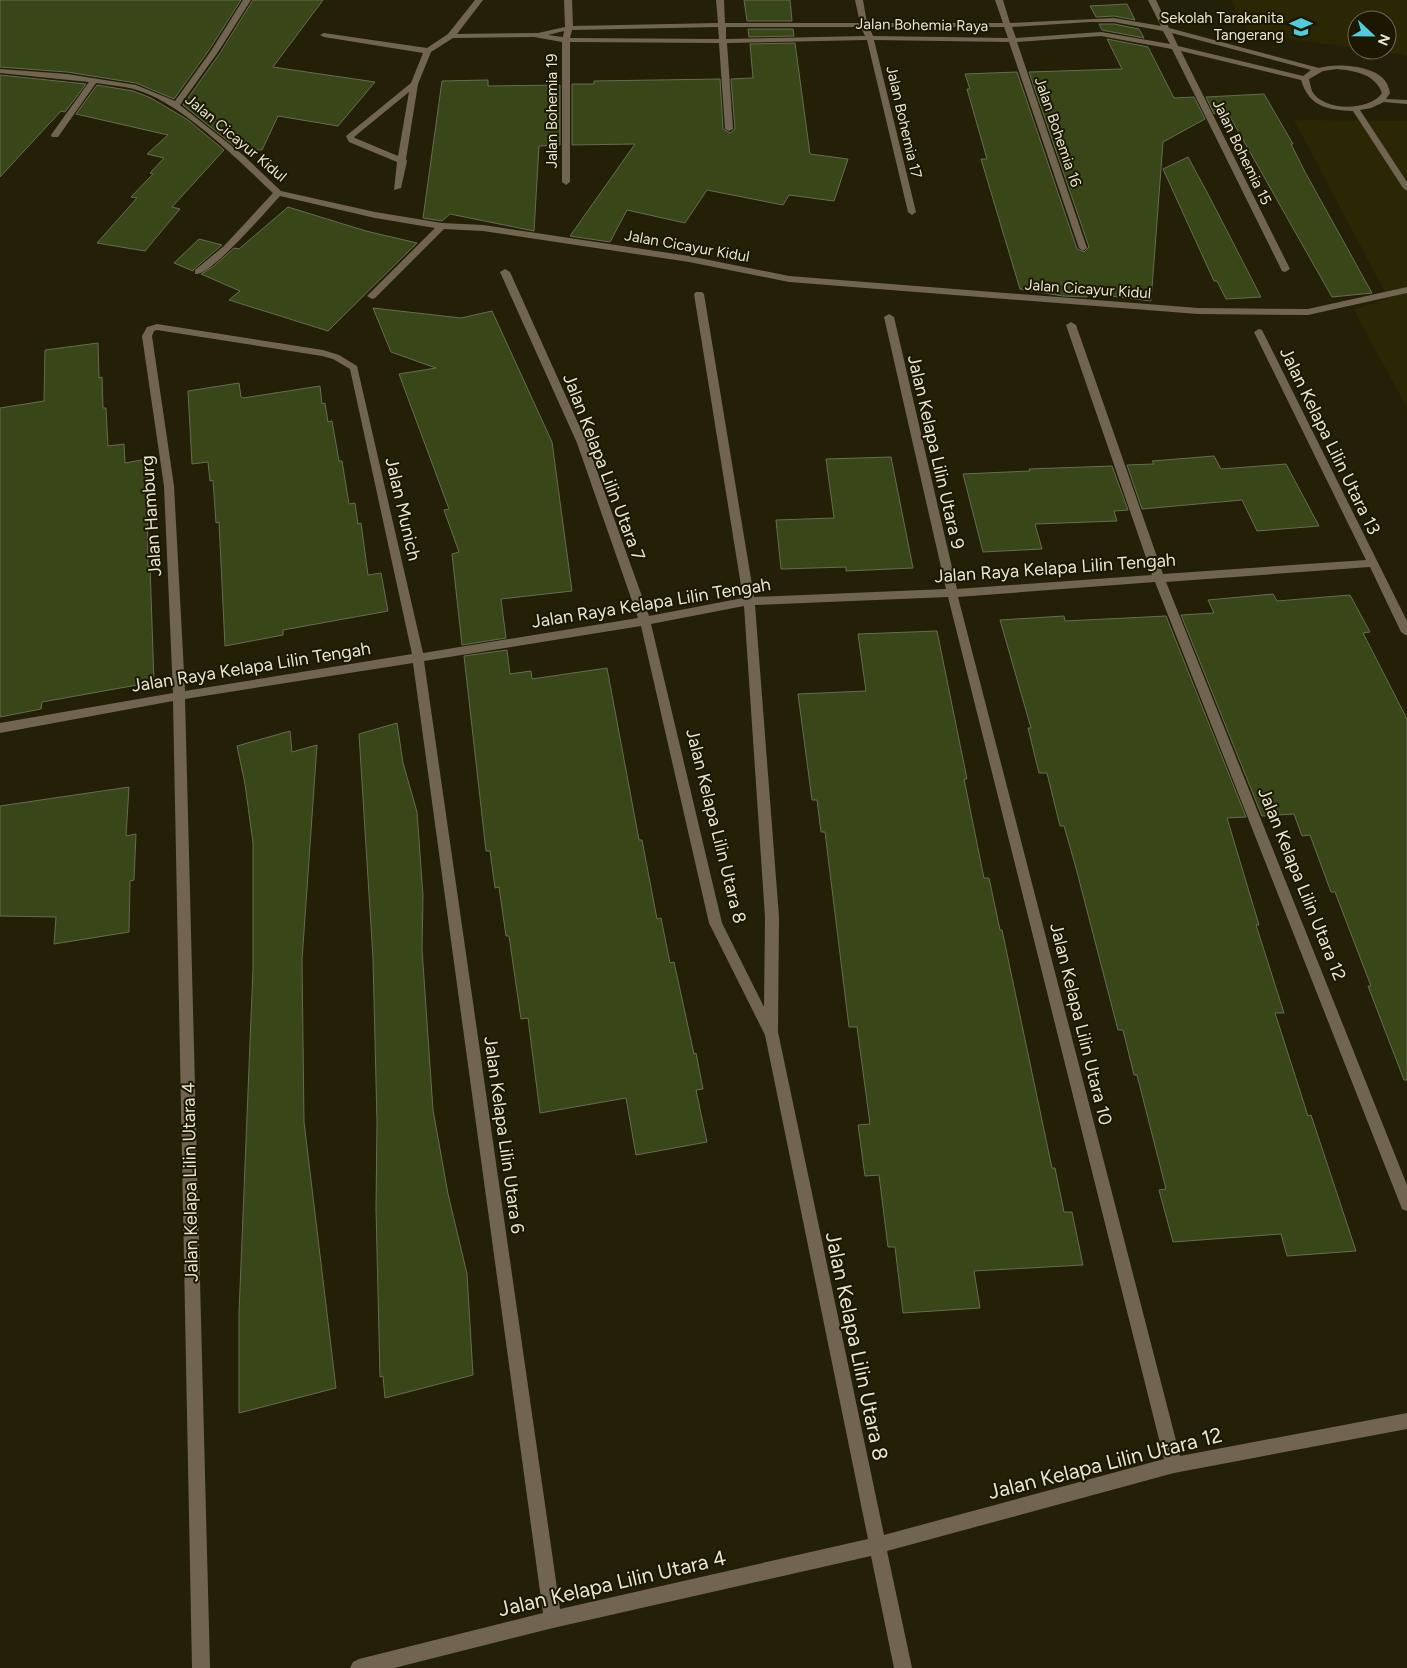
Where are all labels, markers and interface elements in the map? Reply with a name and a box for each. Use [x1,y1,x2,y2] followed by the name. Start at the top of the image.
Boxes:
[1160,9,1284,44] place label: Sekolah Tarakanita Tangerang
[1347,10,1397,60] north arrow
[1288,14,1314,40] school or university icon: Sekolah Tarakanita Tangerang
[855,15,989,35] street label: Jalan Bohemia Raya
[1374,31,1393,48] text: N
[543,53,561,169] street label: Jalan Bohemia 19
[882,64,926,180] street label: Jalan Bohemia 17
[1031,75,1085,190] street label: Jalan Bohemia 16
[182,90,290,186] street label: Jalan Cicayur Kidul
[1209,96,1275,208] street label: Jalan Bohemia 15
[623,226,751,266] street label: Jalan Cicayur Kidul
[1024,276,1152,302] street label: Jalan Cicayur Kidul
[1275,344,1385,538] street label: Jalan Kelapa Lilin Utara 13
[903,353,969,551] street label: Jalan Kelapa Lilin Utara 9
[558,370,650,564] street label: Jalan Kelapa Lilin Utara 7
[136,455,166,577] street label: Jalan Hamburg
[380,455,426,563] street label: Jalan Munich
[934,549,1176,587] street label: Jalan Raya Kelapa Lilin Tengah
[530,573,772,633] street label: Jalan Raya Kelapa Lilin Tengah
[130,637,372,697] street label: Jalan Raya Kelapa Lilin Tengah
[681,726,751,926] street label: Jalan Kelapa Lilin Utara 8
[1253,784,1351,984] street label: Jalan Kelapa Lilin Utara 12
[1045,921,1117,1127] street label: Jalan Kelapa Lilin Utara 10
[479,1035,529,1235] street label: Jalan Kelapa Lilin Utara 6
[177,1082,203,1282] street label: Jalan Kelapa Lilin Utara 4
[821,1229,893,1463] street label: Jalan Kelapa Lilin Utara 8
[985,1422,1225,1504] street label: Jalan Kelapa Lilin Utara 12
[496,1545,728,1621] street label: Jalan Kelapa Lilin Utara 4

